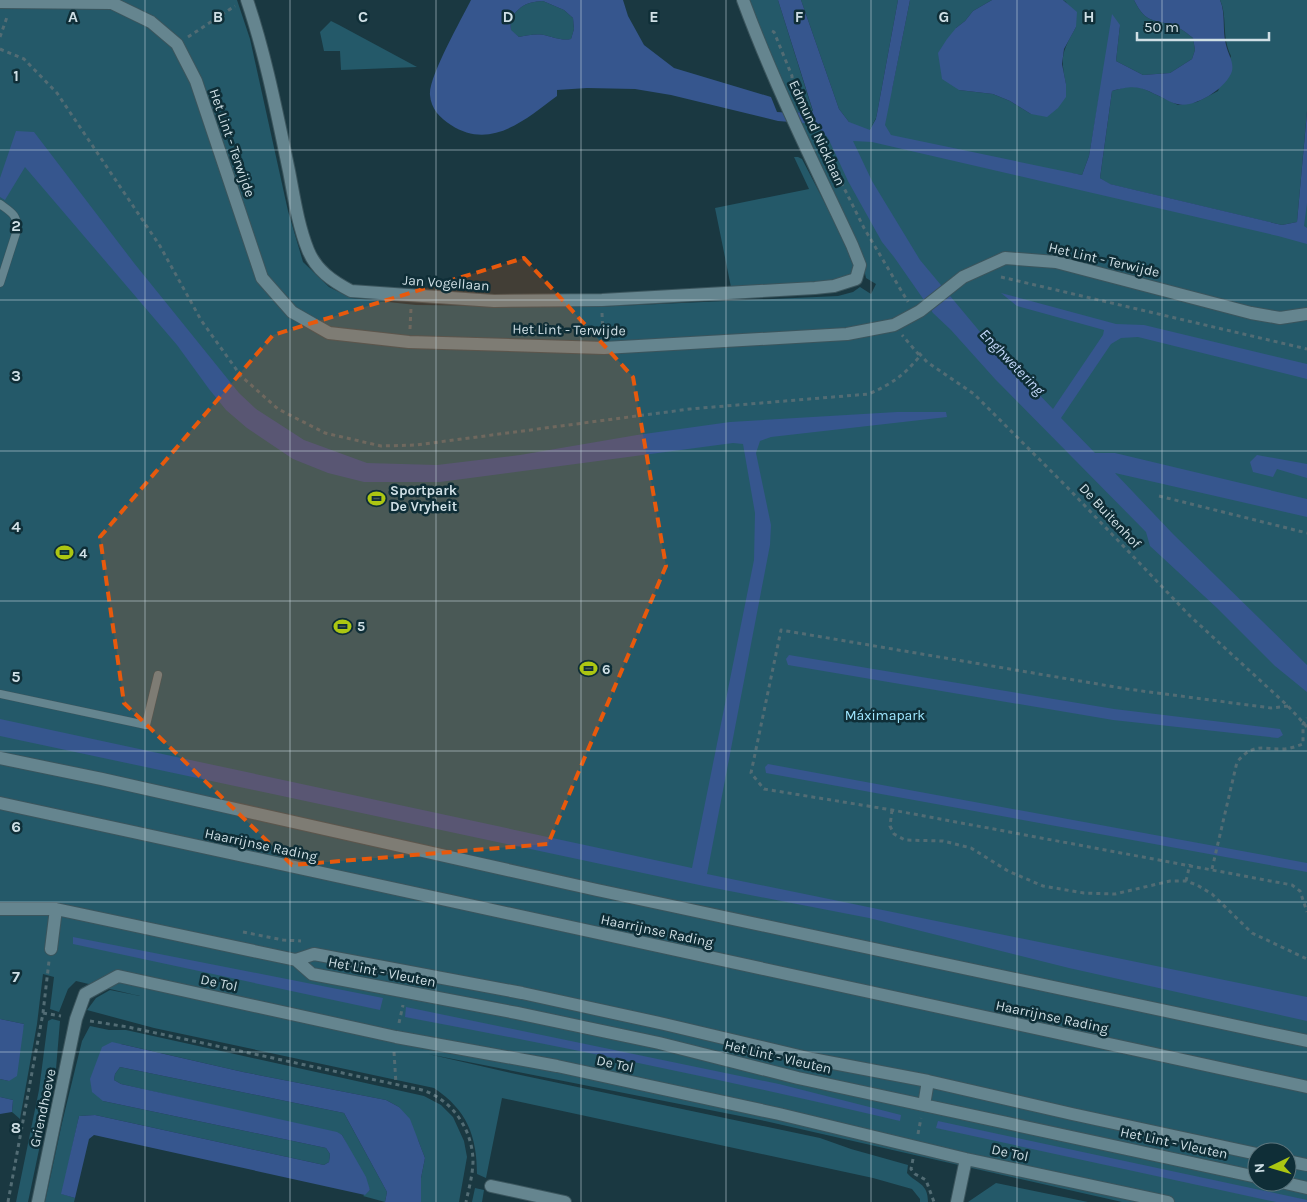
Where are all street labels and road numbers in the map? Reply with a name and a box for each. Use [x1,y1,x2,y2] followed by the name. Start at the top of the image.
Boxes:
[785,78,849,188] street label: Edmund Nicklaan
[205,87,259,199] street label: Het Lint - Terwijde
[1047,239,1161,281] street label: Het Lint - Terwijde
[402,271,490,295] street label: Jan Vogellaan
[512,321,626,339] street label: Het Lint - Terwijde
[1076,480,1145,552] street label: De Buitenhof
[203,825,319,865] street label: Haarrijnse Rading
[599,911,715,951] street label: Haarrijnse Rading
[327,953,437,991] street label: Het Lint - Vleuten
[199,971,239,995] street label: De Tol
[994,997,1110,1037] street label: Haarrijnse Rading
[723,1036,833,1078] street label: Het Lint - Vleuten
[595,1052,635,1076] street label: De Tol
[26,1067,60,1149] street label: Griendhoeve
[1119,1123,1229,1163] street label: Het Lint - Vleuten
[990,1141,1030,1165] street label: De Tol

